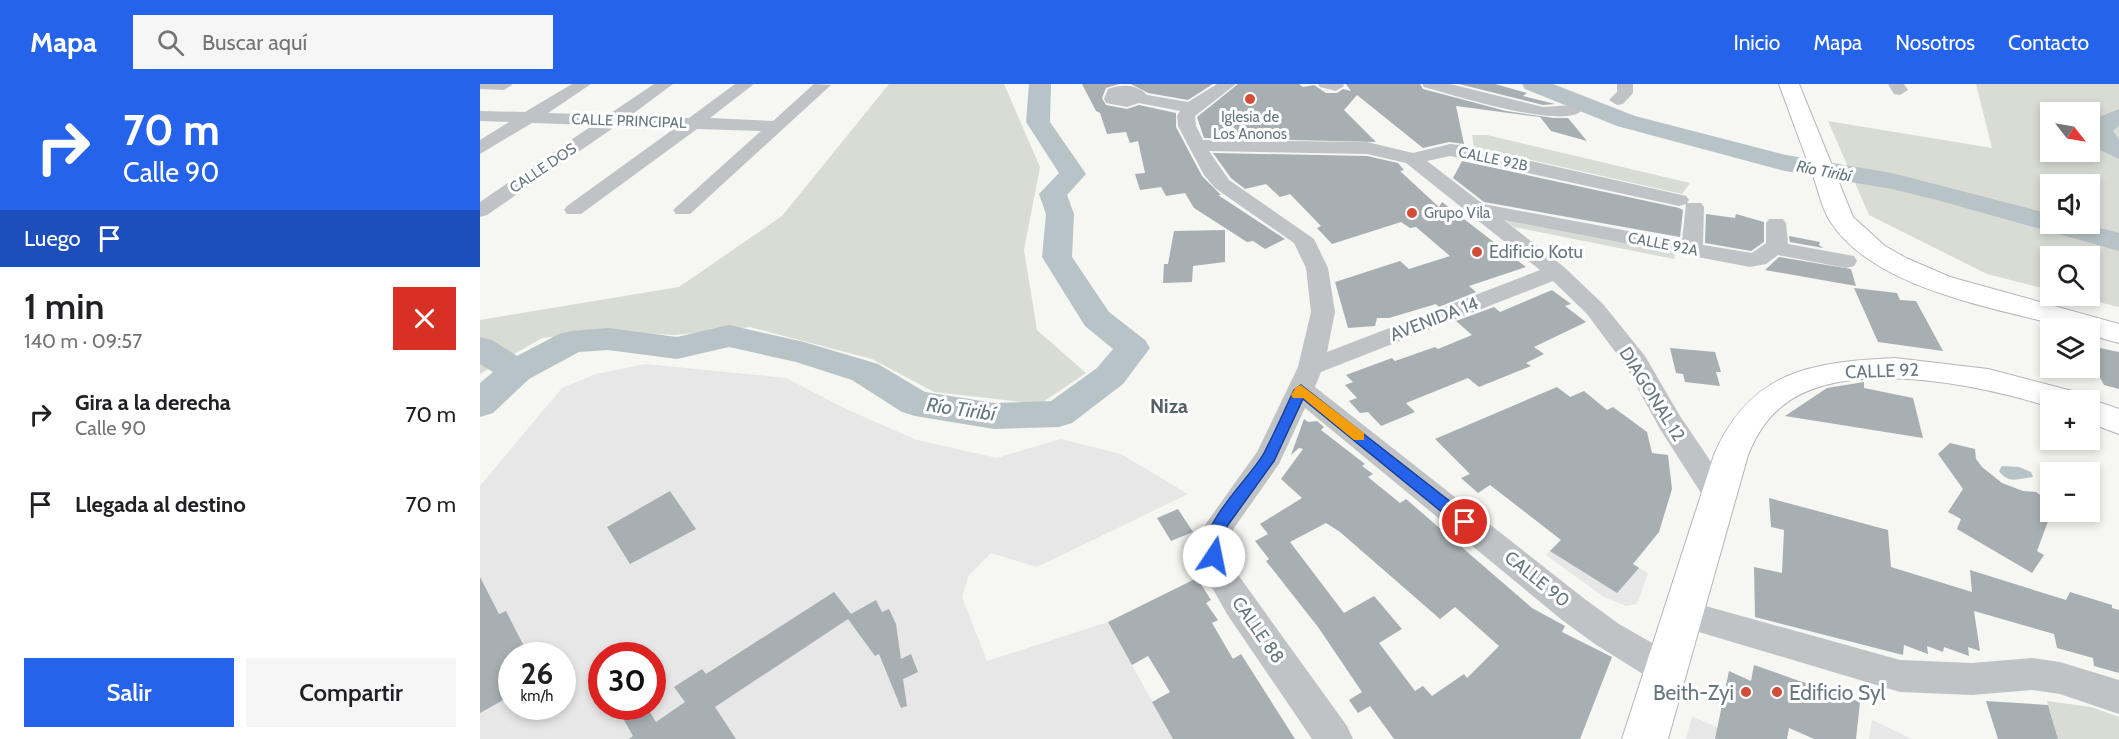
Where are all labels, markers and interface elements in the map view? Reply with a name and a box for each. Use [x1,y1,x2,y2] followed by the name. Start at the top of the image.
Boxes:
[133,15,553,69] search box
[30,25,97,59] text: Mapa
[154,26,187,59] icon: search
[202,29,307,56] text: Buscar aquí
[1733,30,1780,55] text: Inicio
[1813,30,1862,55] text: Mapa
[1895,30,1975,55] text: Nosotros
[2008,30,2089,55] text: Contacto
[1243,92,1257,106] marker: Iglesia de Los Anonos
[2040,102,2100,162] north arrow
[2040,102,2100,522] map controls
[123,104,220,156] text: 70 m
[24,108,102,186] icon: right
[1213,108,1287,143] place label: Iglesia de Los Anonos
[571,110,687,132] street label: CALLE PRINCIPAL
[506,139,580,197] street label: CALLE DOS
[1457,143,1529,175] street label: CALLE 92B
[123,156,219,189] text: Calle 90
[1795,156,1855,186] water label: Río Tiribí
[2040,174,2100,234] button: sound
[1424,204,1491,222] place label: Grupo Vila
[1405,206,1419,220] marker: Grupo Vila
[93,222,126,255] icon: arrive
[24,225,81,252] text: Luego
[1627,228,1700,260] street label: CALLE 92A
[1489,241,1583,263] place label: Edificio Kotu
[1470,245,1484,259] marker: Edificio Kotu
[2040,246,2100,306] button: search
[24,284,104,328] text: 1 min
[393,287,456,350] button: close
[1387,292,1481,346] street label: AVENIDA 14
[2040,318,2100,378] button: layers
[24,329,142,353] text: 140 m · 09:57
[1614,343,1690,445] street label: DIAGONAL 12
[1845,359,1919,383] street label: CALLE 92
[75,389,231,416] text: Gira a la derecha
[2040,390,2100,450] button: +
[925,392,999,426] water label: Río Tiribí
[1150,394,1188,418] district label: Niza
[24,398,57,431] icon: right
[406,401,456,428] text: 70 m
[75,416,146,440] text: Calle 90
[2040,462,2100,522] button: −
[24,488,57,521] icon: arrive
[75,491,246,518] text: Llegada al destino
[406,491,456,518] text: 70 m
[1439,496,1490,547] pin
[1448,505,1481,538] icon: arrive
[1182,524,1246,588] position arrow
[1500,546,1574,612] street label: CALLE 90
[1227,593,1289,667] street label: CALLE 88
[588,642,666,720] speed limit sign: 30
[521,655,553,692] text: 26
[24,658,234,727] button: Salir
[246,658,456,727] button: Compartir
[1653,680,1734,705] place label: Beith-Zyi
[1789,680,1886,705] place label: Edificio Syl
[1739,685,1753,699] marker: Beith-Zyi
[1770,685,1784,699] marker: Edificio Syl
[521,687,553,705] text: km/h

